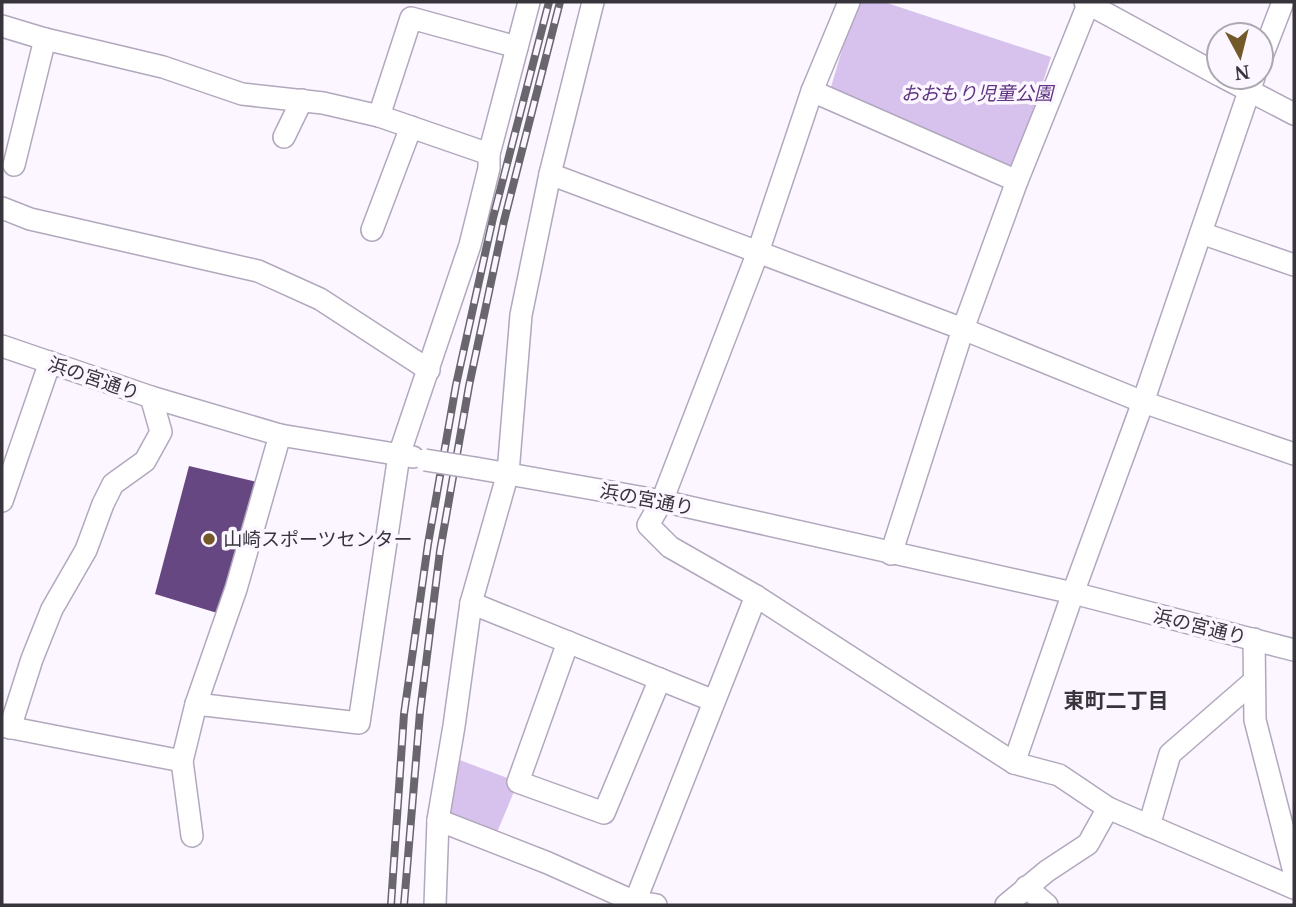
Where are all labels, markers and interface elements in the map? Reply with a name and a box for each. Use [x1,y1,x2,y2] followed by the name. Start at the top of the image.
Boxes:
[1205,21,1275,91] north arrow
[1233,59,1251,87] text: N
[901,80,1056,106] park label: おおもり児童公園
[45,350,143,406] street label: 浜の宮通り
[598,477,696,521] street label: 浜の宮通り
[223,526,413,552] place label: 山崎スポーツセンター
[201,531,217,547] marker: 山崎スポーツセンター
[1151,602,1249,650] street label: 浜の宮通り
[1064,686,1169,714] district label: 東町二丁目

